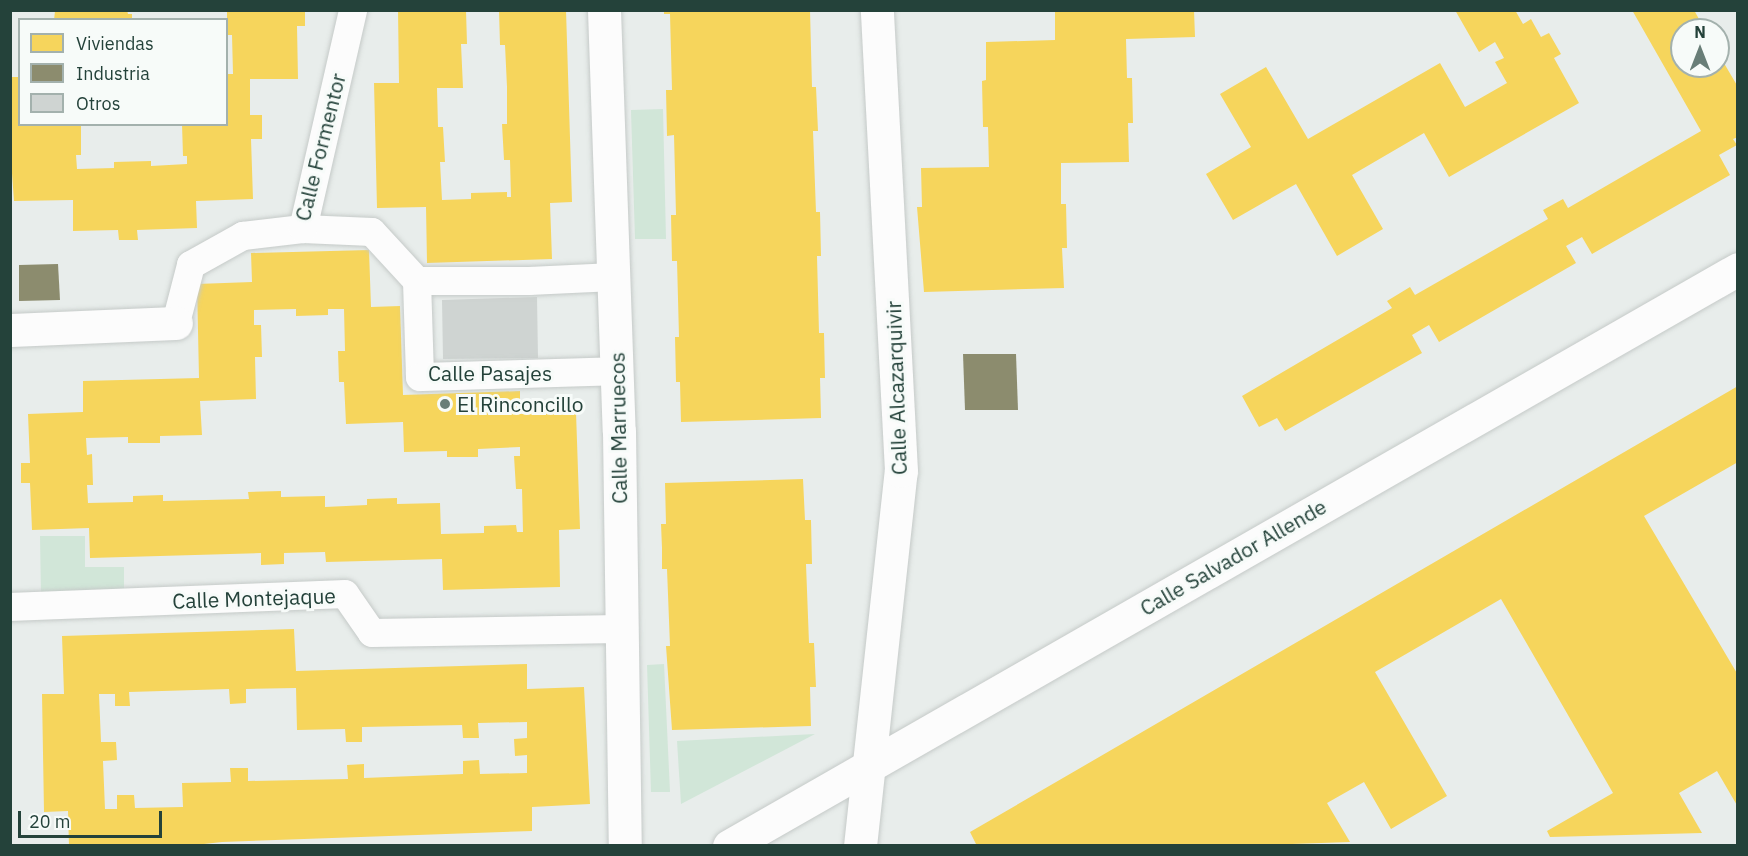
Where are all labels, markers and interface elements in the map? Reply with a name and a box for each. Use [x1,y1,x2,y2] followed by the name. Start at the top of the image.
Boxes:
[18,18,228,126] legend
[1670,18,1730,78] north arrow
[1694,22,1706,42] text: N
[76,32,154,55] text: Viviendas
[76,62,150,85] text: Industria
[289,71,351,223] street label: Calle Formentor
[76,92,120,115] text: Otros
[880,301,912,475] street label: Calle Alcazarquivir
[604,352,632,504] street label: Calle Marruecos
[428,360,552,386] street label: Calle Pasajes
[457,391,584,417] place label: El Rinconcillo
[438,397,452,411] marker: El Rinconcillo
[1135,493,1331,621] street label: Calle Salvador Allende
[172,583,336,613] street label: Calle Montejaque
[21,799,165,837] scale bar
[29,810,71,833] text: 20 m

